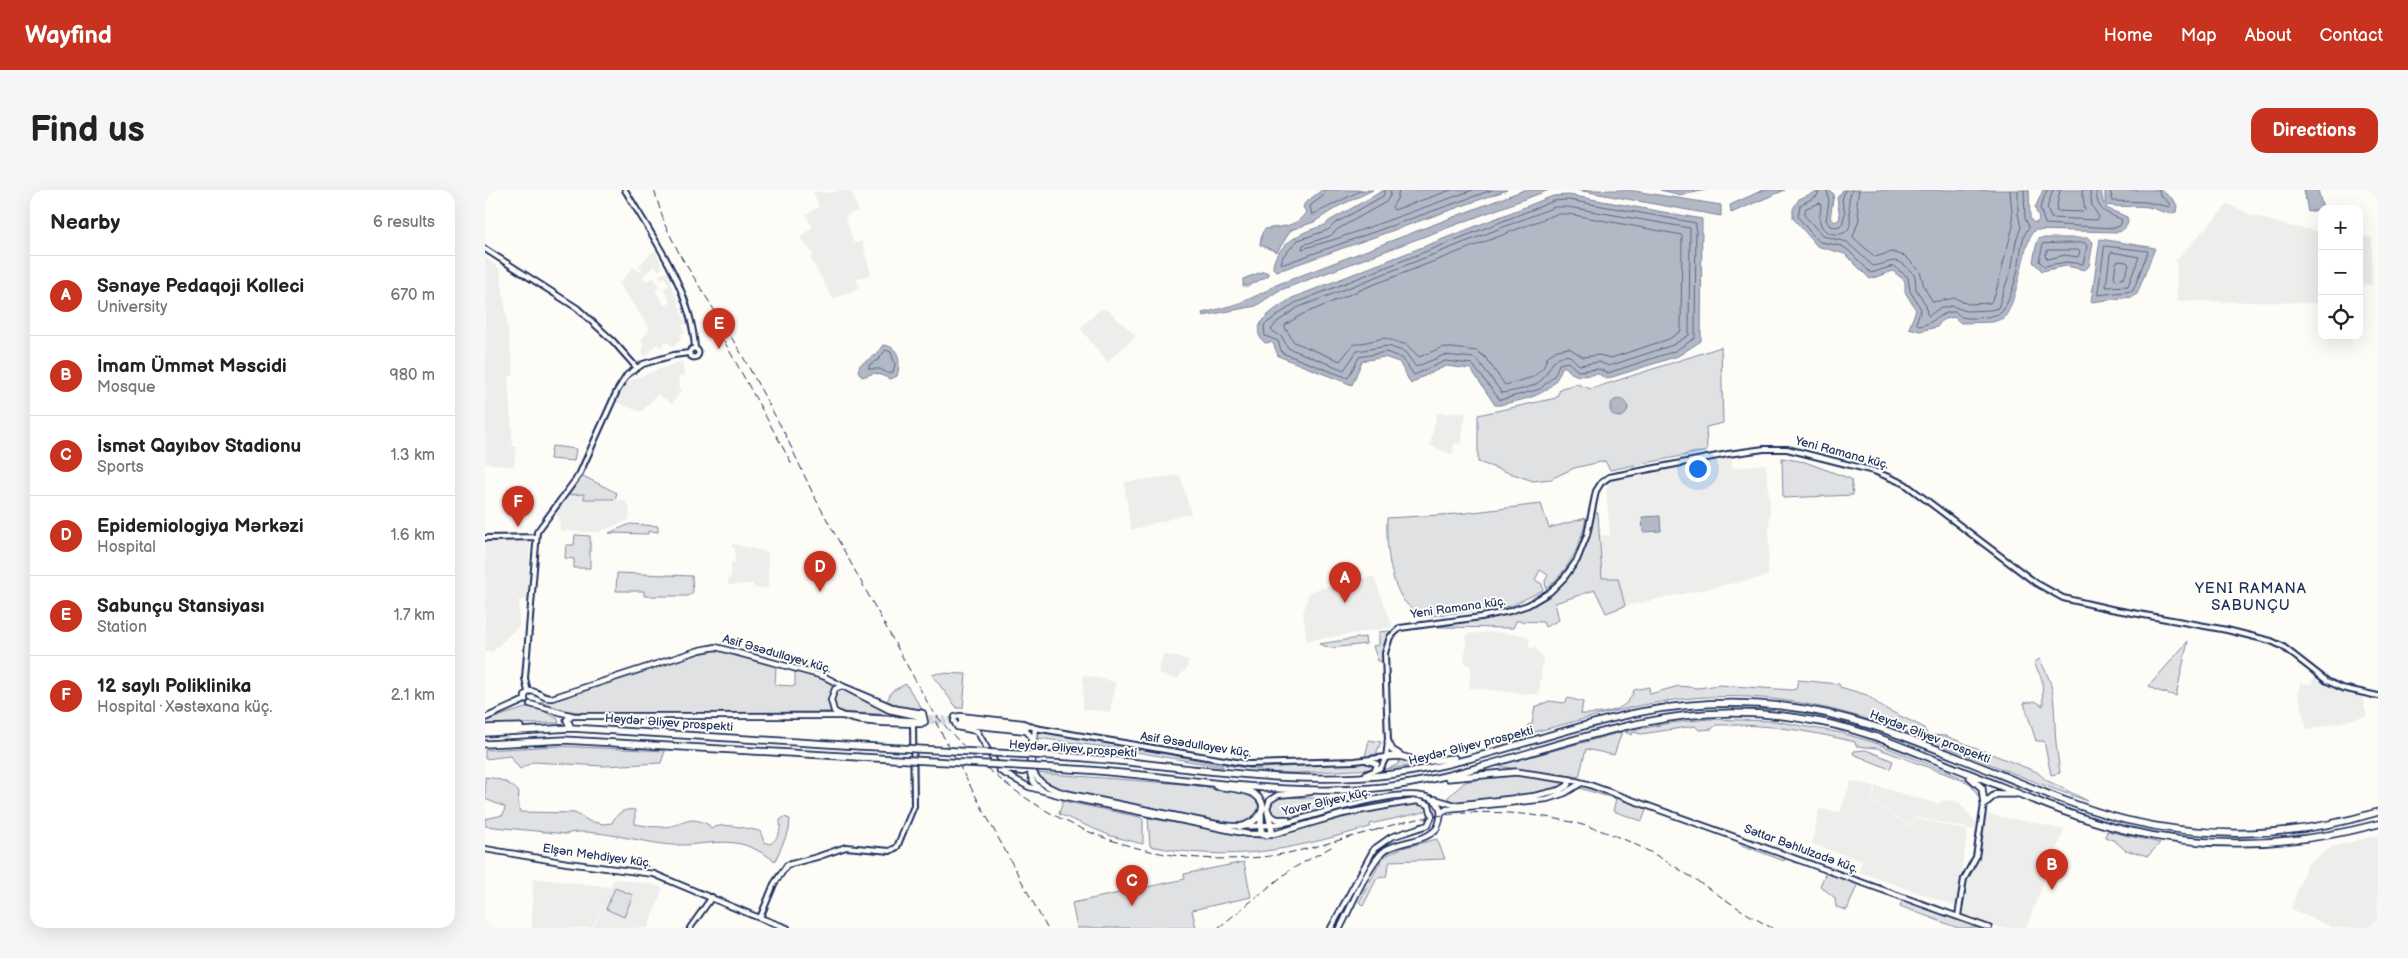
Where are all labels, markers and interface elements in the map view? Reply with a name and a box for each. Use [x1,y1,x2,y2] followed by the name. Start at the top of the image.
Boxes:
[25,21,112,50] text: Wayfind
[2104,25,2153,46] text: Home
[2181,25,2217,46] text: Map
[2245,25,2292,46] text: About
[2320,25,2383,46] text: Contact
[2251,108,2378,153] button: Directions
[30,109,145,152] text: Find us
[2318,205,2363,340] map controls
[2318,205,2363,250] button: +
[50,210,120,235] text: Nearby
[373,213,435,232] text: 6 results
[2318,250,2363,295] button: −
[97,275,304,298] text: Sənaye Pedaqoji Kolleci
[61,286,71,305] text: A
[390,286,435,305] text: 670 m
[2318,295,2363,340] button: locate
[97,298,168,317] text: University
[703,308,735,349] pin: E
[97,355,287,378] text: İmam Ümmət Məscidi
[60,366,72,385] text: B
[389,366,435,385] text: 980 m
[97,378,156,397] text: Mosque
[1793,433,1890,473] street label: Yeni Ramana küç.
[97,435,301,458] text: İsmət Qayıbov Stadionu
[60,446,72,465] text: C
[390,446,435,465] text: 1.3 km
[1685,456,1711,482] your location
[97,458,144,477] text: Sports
[502,486,534,527] pin: F
[97,515,304,538] text: Epidemiologiya Mərkəzi
[60,526,72,545] text: D
[391,526,435,545] text: 1.6 km
[97,538,156,557] text: Hospital
[804,551,836,592] pin: D
[1329,562,1361,603] pin: A
[2194,579,2307,615] district label: YENI RAMANA SABUNÇU
[1408,594,1507,622] street label: Yeni Ramana küç.
[97,595,265,618] text: Sabunçu Stansiyası
[61,606,71,625] text: E
[393,606,435,625] text: 1.7 km
[97,618,147,637] text: Station
[721,631,833,677] street label: Asif Əsədullayev küç.
[97,675,251,698] text: 12 saylı Poliklinika
[61,686,71,705] text: F
[391,686,435,705] text: 2.1 km
[97,698,272,717] text: Hospital · Xəstəxana küç.
[1867,707,1993,767] street label: Heydər Əliyev prospekti
[605,711,734,735] street label: Heydər Əliyev prospekti
[1407,723,1535,769] street label: Heydər Əliyev prospekti
[1139,729,1253,761] street label: Asif Əsədullayev küç.
[1009,737,1138,761] street label: Heydər Əliyev prospekti
[1280,785,1371,820] street label: Yavər Əliyev küç.
[1742,821,1860,877] street label: Səttar Bəhlulzadə küç.
[542,841,652,871] street label: Elşən Mehdiyev küç.
[2036,849,2068,890] pin: B
[1116,865,1148,906] pin: C

